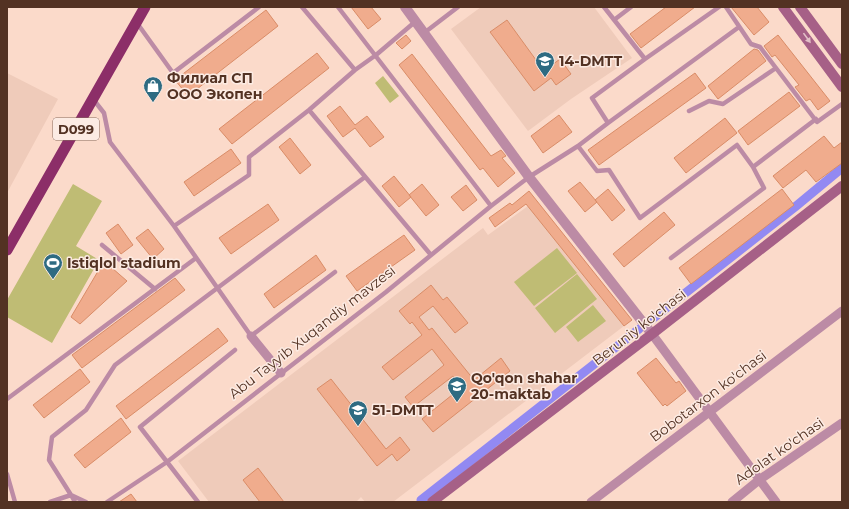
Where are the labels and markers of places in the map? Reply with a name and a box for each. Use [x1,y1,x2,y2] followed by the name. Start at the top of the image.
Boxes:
[534,50,556,78] school or university icon: 14-DMTT
[559,52,622,70] place label: 14-DMTT
[167,69,263,103] place label: Филиал СП ООО Экопен
[142,75,164,103] shop icon: Филиал СП ООО Экопен
[42,252,64,280] sports icon: Istiqlol stadium
[67,254,181,272] place label: Istiqlol stadium
[471,369,577,403] place label: Qo'qon shahar 20-maktab
[446,375,468,403] school or university icon: Qo'qon shahar 20-maktab
[347,399,369,427] school or university icon: 51-DMTT
[372,401,434,419] place label: 51-DMTT

